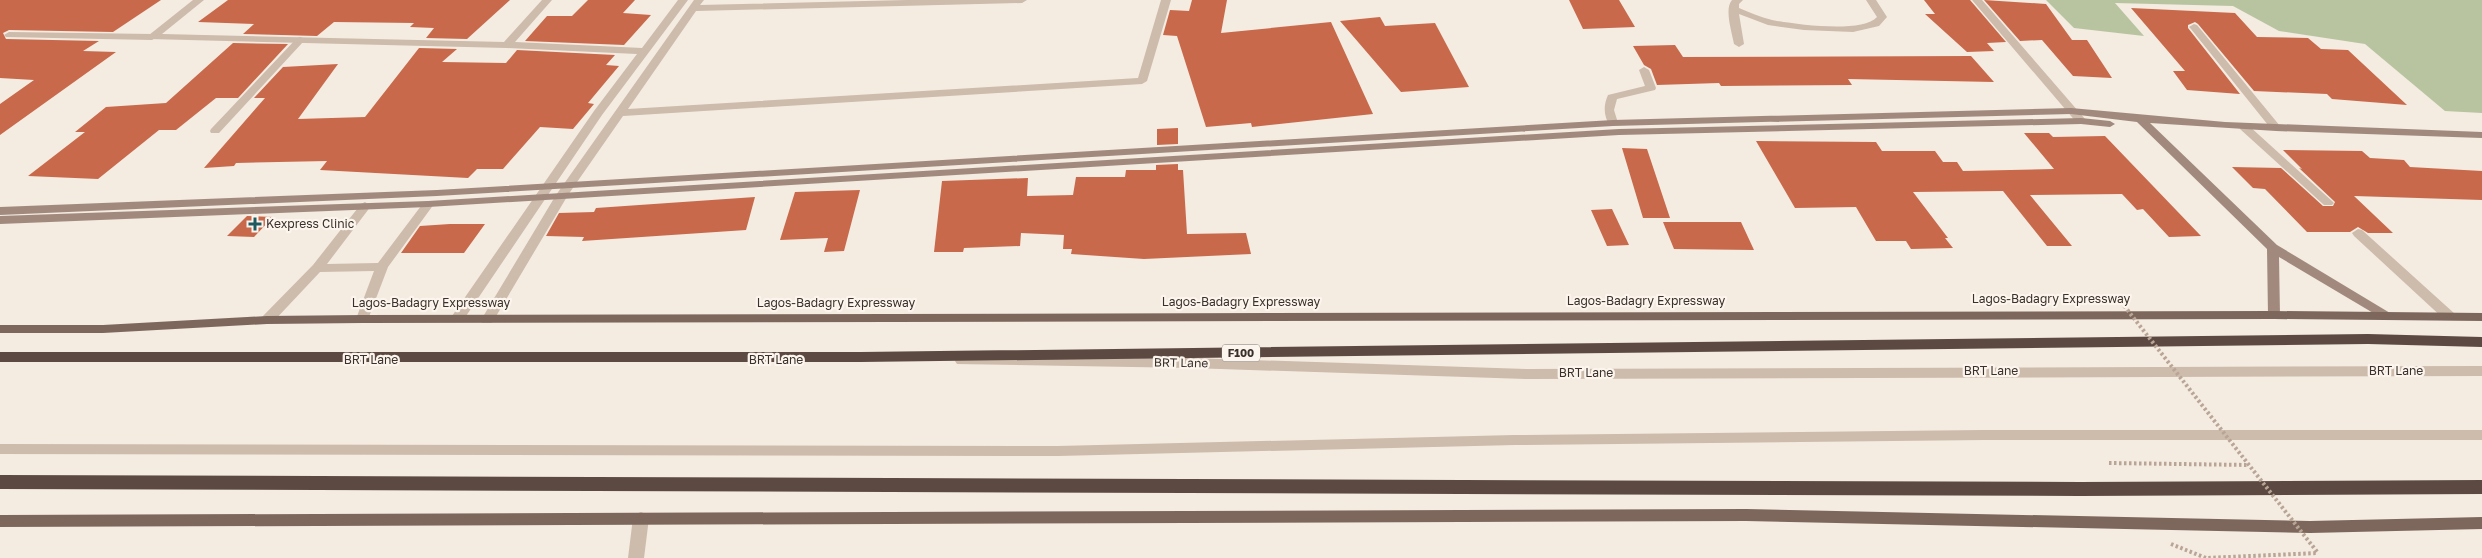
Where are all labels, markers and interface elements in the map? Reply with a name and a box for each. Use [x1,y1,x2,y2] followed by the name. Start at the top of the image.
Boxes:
[266,216,355,231] place label: Kexpress Clinic
[248,217,262,231] marker: Kexpress Clinic
[1972,291,2131,306] street label: Lagos-Badagry Expressway
[1567,293,1726,308] street label: Lagos-Badagry Expressway
[1162,294,1321,309] street label: Lagos-Badagry Expressway
[352,295,511,310] street label: Lagos-Badagry Expressway
[757,295,916,310] street label: Lagos-Badagry Expressway
[1222,344,1260,362] road number: F100
[344,352,398,367] street label: BRT Lane
[749,352,803,367] street label: BRT Lane
[1154,355,1208,370] street label: BRT Lane
[1964,363,2018,378] street label: BRT Lane
[2369,363,2423,378] street label: BRT Lane
[1559,365,1613,380] street label: BRT Lane

